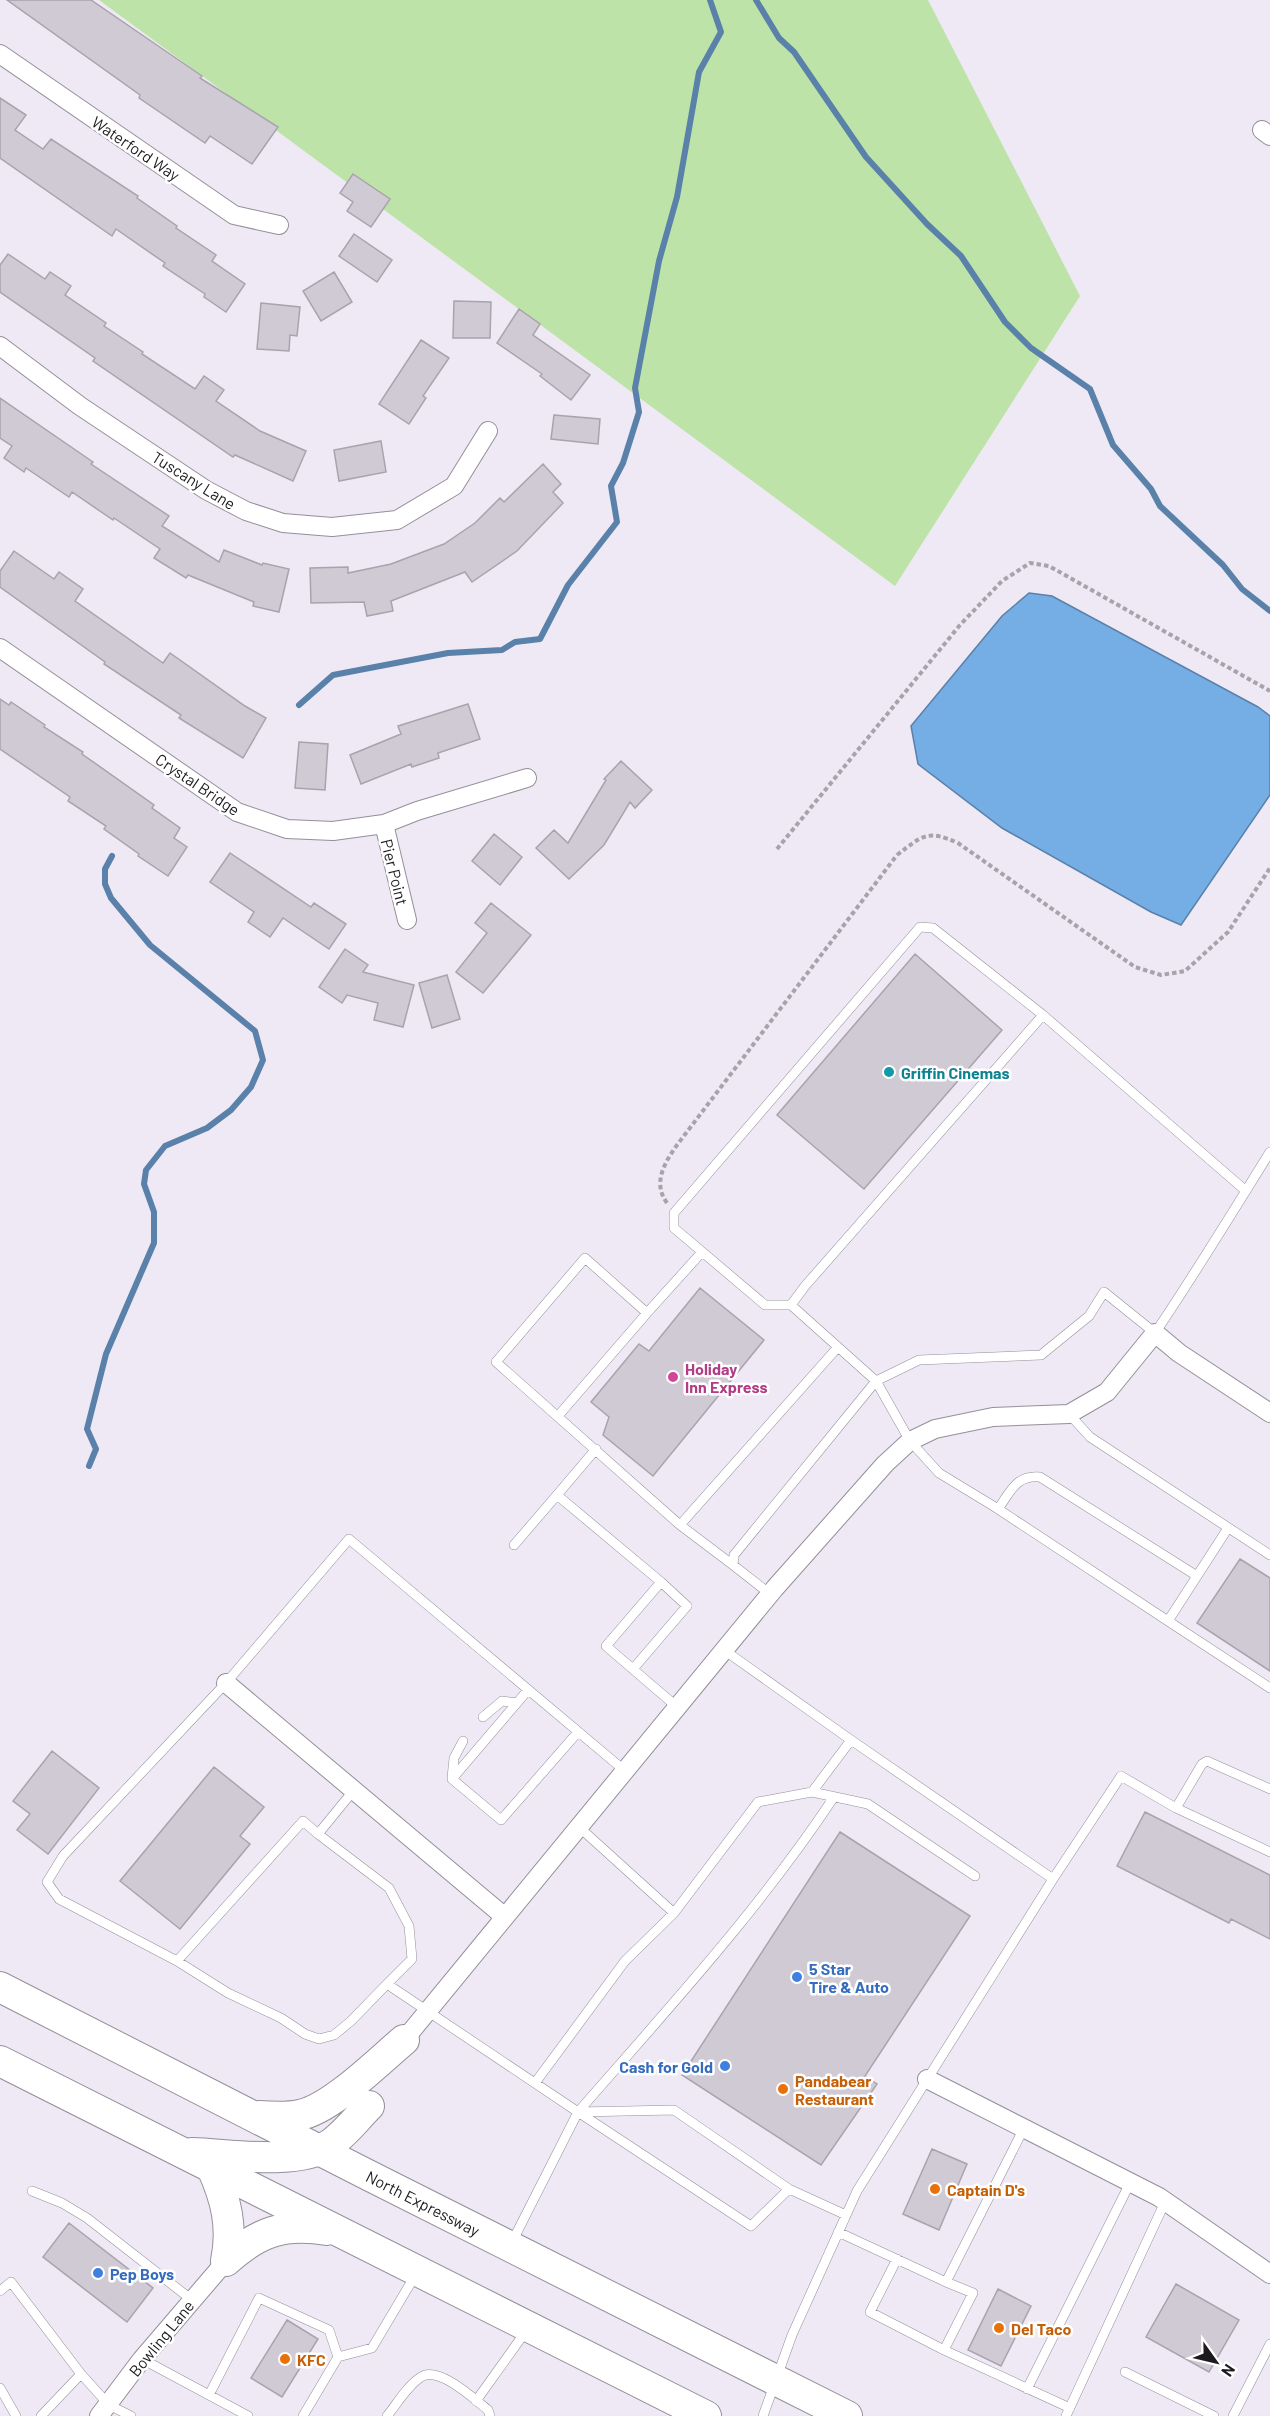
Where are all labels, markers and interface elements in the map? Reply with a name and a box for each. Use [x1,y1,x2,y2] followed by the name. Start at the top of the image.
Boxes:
[89,112,184,185] street label: Waterford Way
[149,447,239,513] street label: Tuscany Lane
[152,749,244,819] street label: Crystal Bridge
[378,837,412,907] street label: Pier Point
[901,1063,1010,1082] place label: Griffin Cinemas
[882,1065,896,1079] marker: Griffin Cinemas
[685,1359,767,1396] place label: Holiday Inn Express
[666,1370,680,1384] marker: Holiday Inn Express
[809,1959,889,1996] place label: 5 Star Tire & Auto
[790,1970,804,1984] marker: 5 Star Tire & Auto
[619,2057,713,2076] place label: Cash for Gold
[718,2059,732,2073] marker: Cash for Gold
[795,2071,874,2108] place label: Pandabear Restaurant
[776,2082,790,2096] marker: Pandabear Restaurant
[363,2166,484,2240] street label: North Expressway
[947,2180,1025,2199] place label: Captain D's
[928,2182,942,2196] marker: Captain D's
[110,2264,174,2283] place label: Pep Boys
[91,2266,105,2280] marker: Pep Boys
[125,2296,197,2380] street label: Bowling Lane
[1011,2319,1071,2338] place label: Del Taco
[992,2321,1006,2335] marker: Del Taco
[1186,2332,1246,2392] north arrow
[297,2350,326,2369] place label: KFC
[278,2352,292,2366] marker: KFC
[1218,2361,1240,2380] text: N

